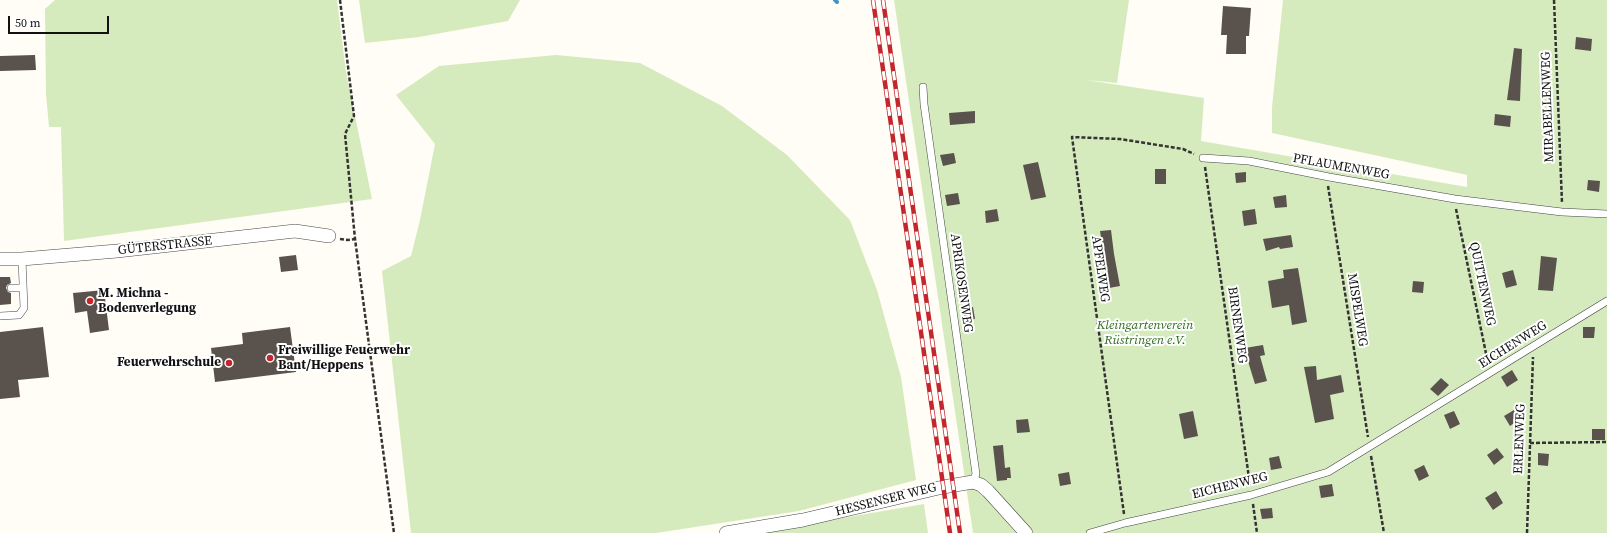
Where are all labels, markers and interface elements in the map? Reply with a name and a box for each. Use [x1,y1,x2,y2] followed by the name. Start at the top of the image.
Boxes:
[10,8,111,34] scale bar
[15,15,41,31] text: 50 m
[1538,51,1558,163] street label: MIRABELLENWEG
[1291,151,1391,183] street label: PFLAUMENWEG
[946,232,976,334] street label: APRIKOSENWEG
[117,233,213,259] street label: GÜTERSTRASSE
[1088,235,1112,303] street label: APFELWEG
[1465,241,1499,327] street label: QUITTENWEG
[1344,272,1370,348] street label: MISPELWEG
[98,286,196,317] place label: M. Michna - Bodenverlegung
[1224,286,1250,364] street label: BIRNENWEG
[85,296,95,306] marker: M. Michna - Bodenverlegung
[1097,318,1193,349] park label: Kleingartenverein Rüstringen e.V.
[1476,318,1550,372] street label: EICHENWEG
[278,343,410,374] place label: Freiwillige Feuerwehr Bant/Heppens
[265,353,275,363] marker: Freiwillige Feuerwehr Bant/Heppens
[117,355,221,371] place label: Feuerwehrschule
[224,358,234,368] marker: Feuerwehrschule
[1511,404,1529,474] street label: ERLENWEG
[1191,469,1269,503] street label: EICHENWEG
[834,480,938,520] street label: HESSENSER WEG

